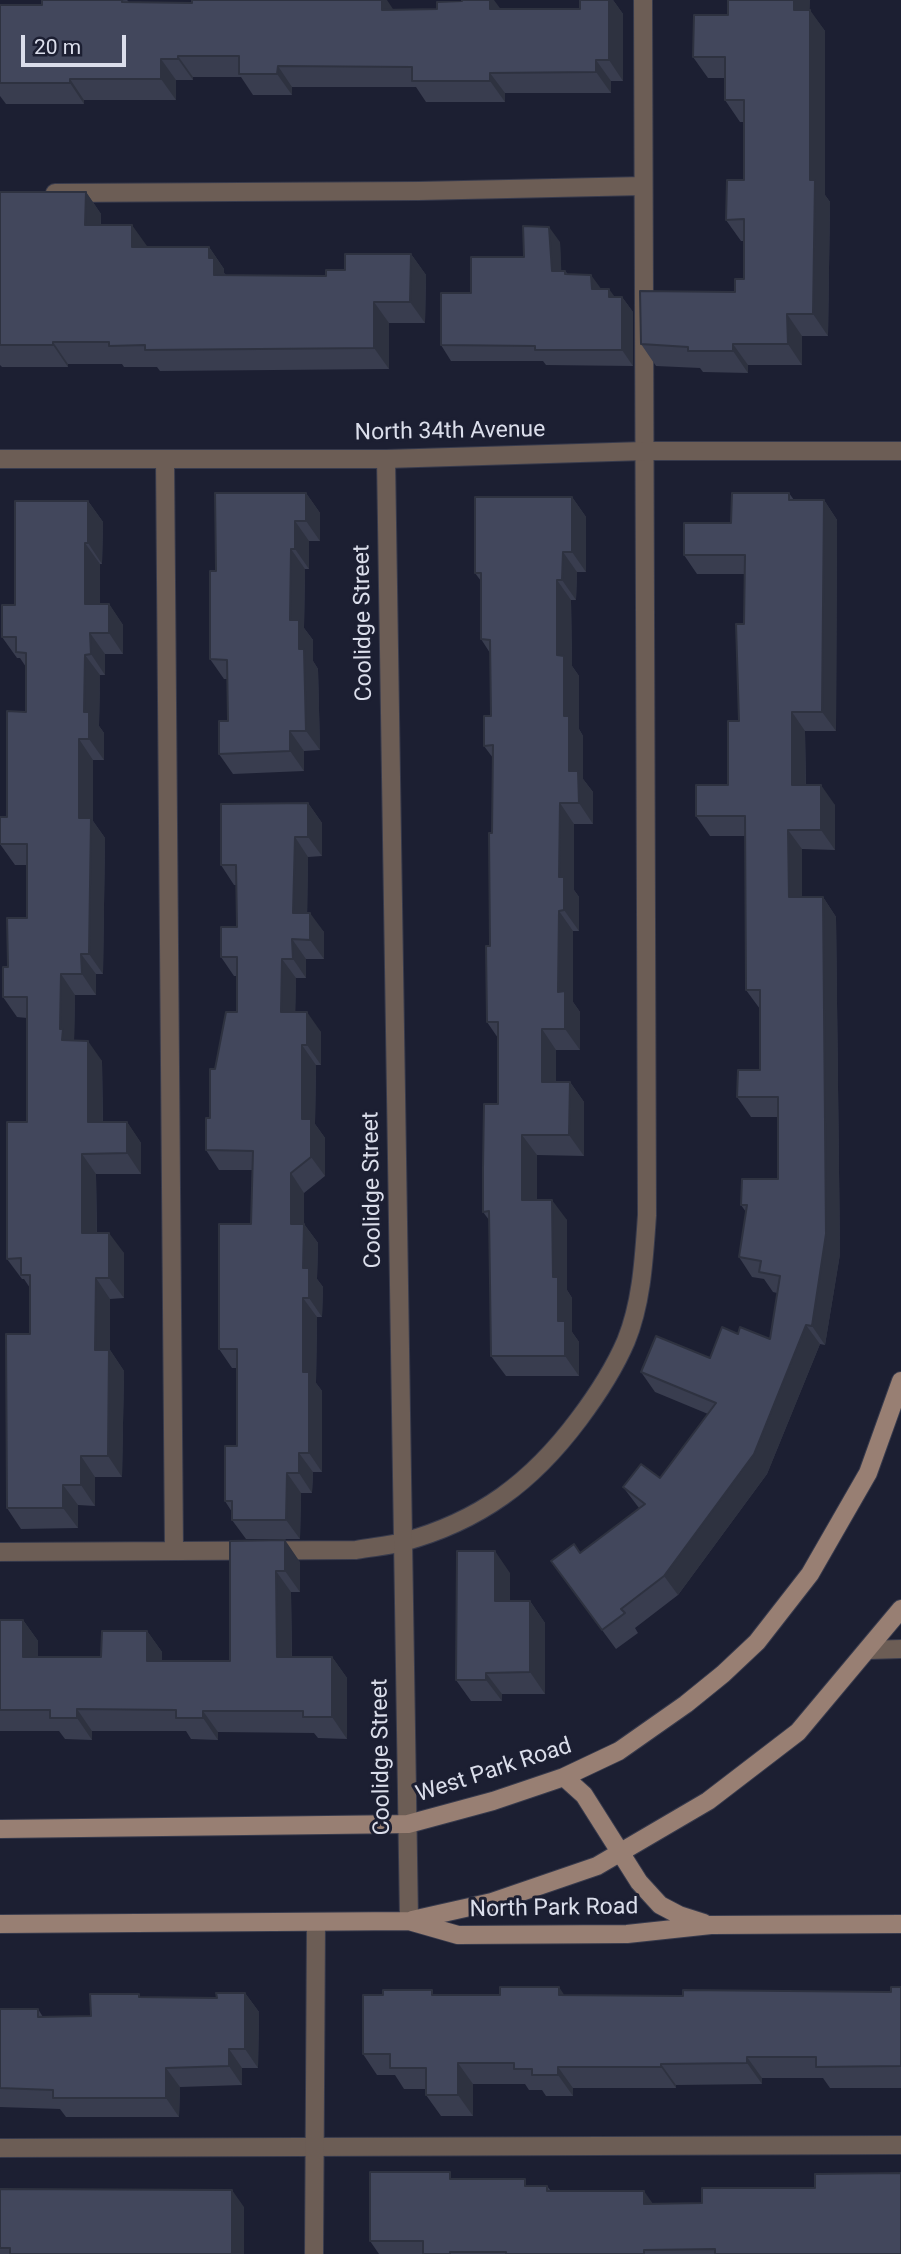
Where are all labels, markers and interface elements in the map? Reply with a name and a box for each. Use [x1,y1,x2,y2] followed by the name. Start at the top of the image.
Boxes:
[24,21,130,65] scale bar
[34,35,81,59] text: 20 m
[354,417,546,447] street label: North 34th Avenue
[349,544,379,702] street label: Coolidge Street
[358,1111,388,1269] street label: Coolidge Street
[367,1678,397,1836] street label: Coolidge Street
[413,1733,575,1809] street label: West Park Road
[469,1894,639,1924] street label: North Park Road

